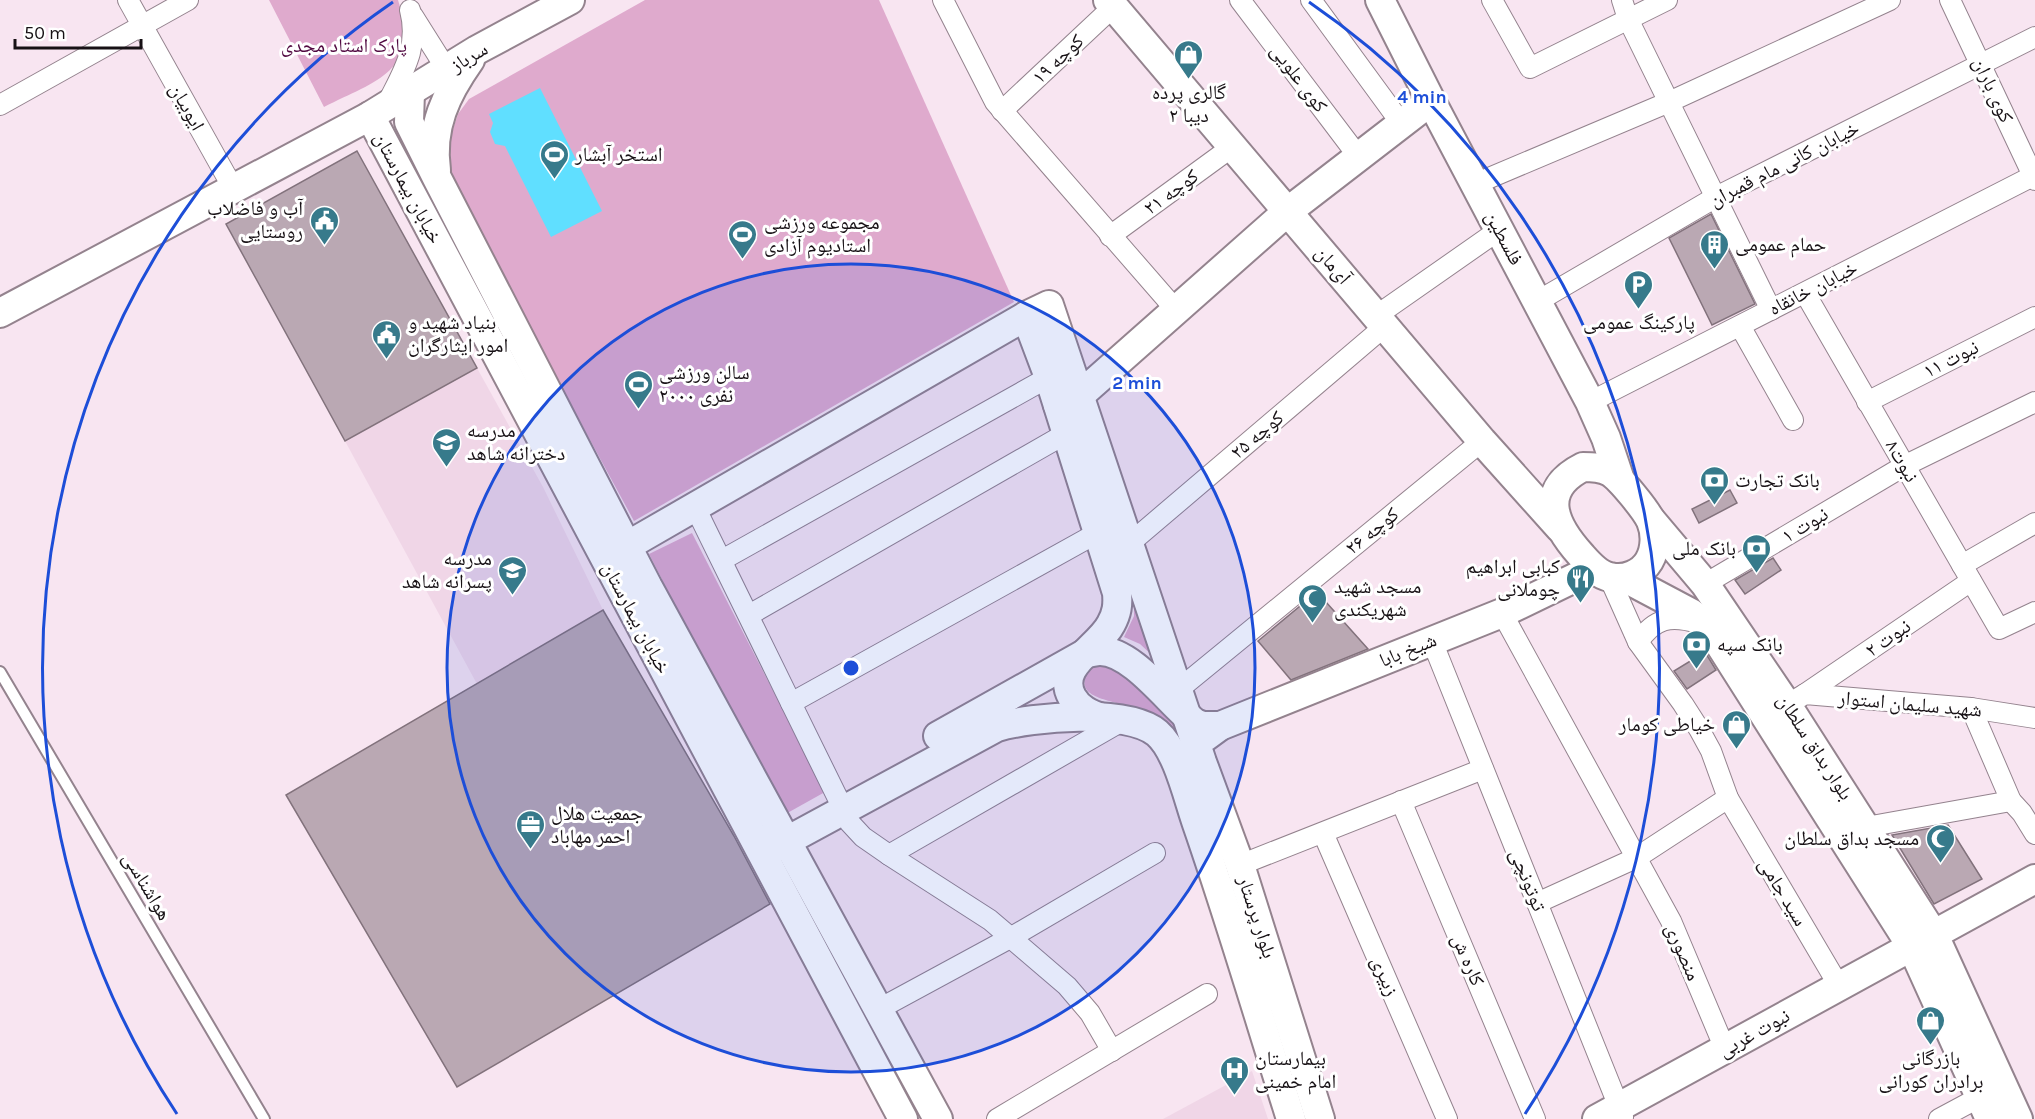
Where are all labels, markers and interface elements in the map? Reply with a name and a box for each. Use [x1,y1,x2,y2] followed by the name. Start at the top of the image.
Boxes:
[15,12,141,50] scale bar
[24,22,66,44] text: 50 m
[1027,29,1089,89] street label: کوچه ۱۹
[281,34,407,57] park label: پارک استاد مجدی
[445,37,492,78] street label: سرباز
[1173,38,1205,80] shop icon: گالری پرده دیبا ۲
[1266,39,1332,117] street label: کوی علویی
[1968,54,2018,126] street label: کوی باران
[165,79,209,135] street label: ایوبیان
[1152,81,1226,127] place label: گالری پرده دیبا ۲
[1397,86,1447,108] text: 4 min
[1705,116,1864,214] street label: خیابان کانی مام قمبران
[369,128,447,248] street label: خیابان بیمارستان
[538,138,570,180] sports icon: استخر آبشار
[574,143,663,166] place label: استخر آبشار
[1139,164,1203,220] street label: کوچه ۲۱
[207,197,304,243] place label: آب و فاضلاب روستایی
[308,204,340,246] public building icon: آب و فاضلاب روستایی
[1480,207,1528,269] street label: فلسطین
[764,211,880,259] place label: مجموعه ورزشی استادیوم آزادی
[727,218,759,260] sports icon: مجموعه ورزشی استادیوم آزادی
[1698,228,1730,270] building icon: حمام عمومی
[1735,233,1826,258] place label: حمام عمومی
[1310,241,1356,289] street label: آی‌مان
[1765,256,1861,320] street label: خیابان خانقاه
[1623,268,1655,310] parking icon: پارکینگ عمومی
[408,311,508,357] place label: بنیاد شهید و امور ایثارگران
[1583,311,1695,334] place label: پارکینگ عمومی
[371,318,403,360] public building icon: بنیاد شهید و امور ایثارگران
[1920,335,1982,383] street label: نبوت ۱۱
[659,361,750,407] place label: سالن ورزشی ۲۰۰۰ نفری
[622,368,654,410] sports icon: سالن ورزشی ۲۰۰۰ نفری
[1112,372,1162,394] text: 2 min
[1226,406,1288,464] street label: کوچه ۲۵
[467,419,565,465] place label: مدرسه دخترانه شاهد
[430,426,462,468] school or university icon: مدرسه دخترانه شاهد
[1881,436,1923,486] street label: نبوت۸
[1698,464,1730,506] bank icon: بانک تجارت
[1735,469,1820,492] place label: بانک تجارت
[1778,502,1832,548] street label: نبوت ۱
[1341,503,1403,559] street label: کوچه ۲۶
[1741,532,1773,574] bank icon: بانک ملی
[1672,537,1736,560] place label: بانک ملی
[402,547,492,593] place label: مدرسه پسرانه شاهد
[497,554,529,596] school or university icon: مدرسه پسرانه شاهد
[1466,555,1560,601] place label: کبابی ابراهیم چوملانی
[597,558,675,678] street label: خیابان بیمارستان
[1565,562,1597,604] restaurant icon: کبابی ابراهیم چوملانی
[1334,575,1421,621] place label: مسجد شهید شهریکندی
[1297,582,1329,624] mosque icon: مسجد شهید شهریکندی
[1861,614,1915,662] street label: نبوت ۲
[1376,628,1440,673] street label: شیخ بابا
[1680,628,1712,670] bank icon: بانک سپه
[1717,633,1783,656] place label: بانک سپه
[841,658,861,678] centre of rings
[1836,686,1983,722] street label: شهید سلیمان استوار
[1772,690,1858,804] street label: بلوار بداق سلطان
[1720,708,1752,750] shop icon: خیاطی کومار
[1618,713,1715,736] place label: خیاطی کومار
[551,802,643,848] place label: جمعیت هلال احمر مهاباد
[514,808,546,850] office icon: جمعیت هلال احمر مهاباد
[1924,822,1956,864] mosque icon: مسجد بداق سلطان
[1784,827,1919,850] place label: مسجد بداق سلطان
[1505,846,1551,915] street label: توتونچی
[118,848,176,924] street label: هواشناسی
[1754,854,1812,930] street label: سید جامی
[1232,872,1281,961] street label: بلوار پرستار
[1661,920,1705,984] street label: منصوری
[1447,931,1489,989] street label: کاره ش
[1366,953,1404,999] street label: زبیری
[1714,1004,1794,1062] street label: نبوت غربی
[1915,1004,1947,1046] shop icon: بازرگانی برادران کورانی
[1255,1047,1336,1095] place label: بیمارستان امام خمینی
[1879,1047,1983,1093] place label: بازرگانی برادران کورانی
[1218,1054,1250,1096] hospital icon: بیمارستان امام خمینی

